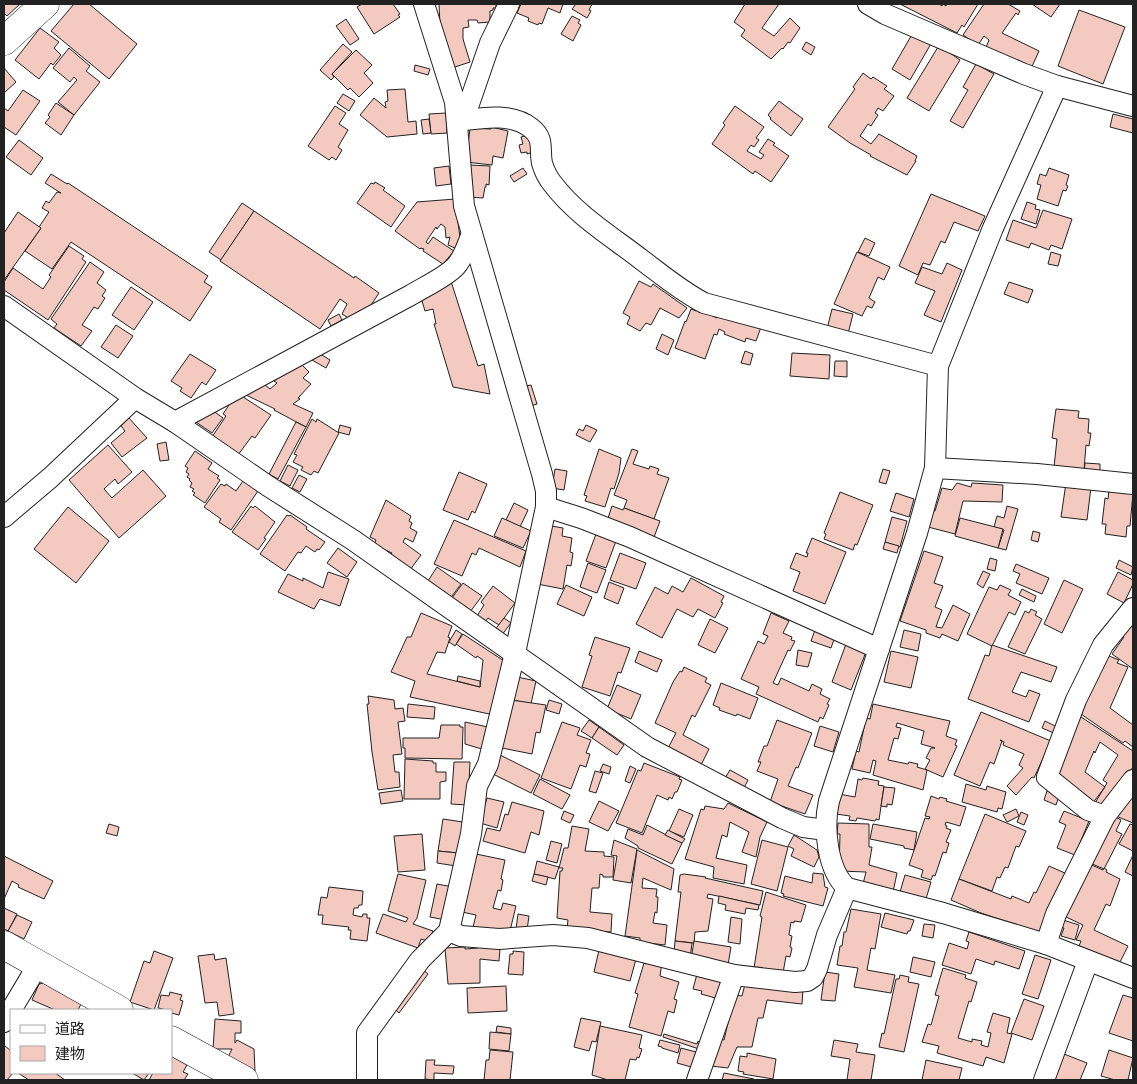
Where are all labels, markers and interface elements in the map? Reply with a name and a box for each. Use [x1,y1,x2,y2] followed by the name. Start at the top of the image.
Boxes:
[10,1009,172,1074] legend
[55,1019,85,1038] text: 道路
[55,1044,85,1063] text: 建物

